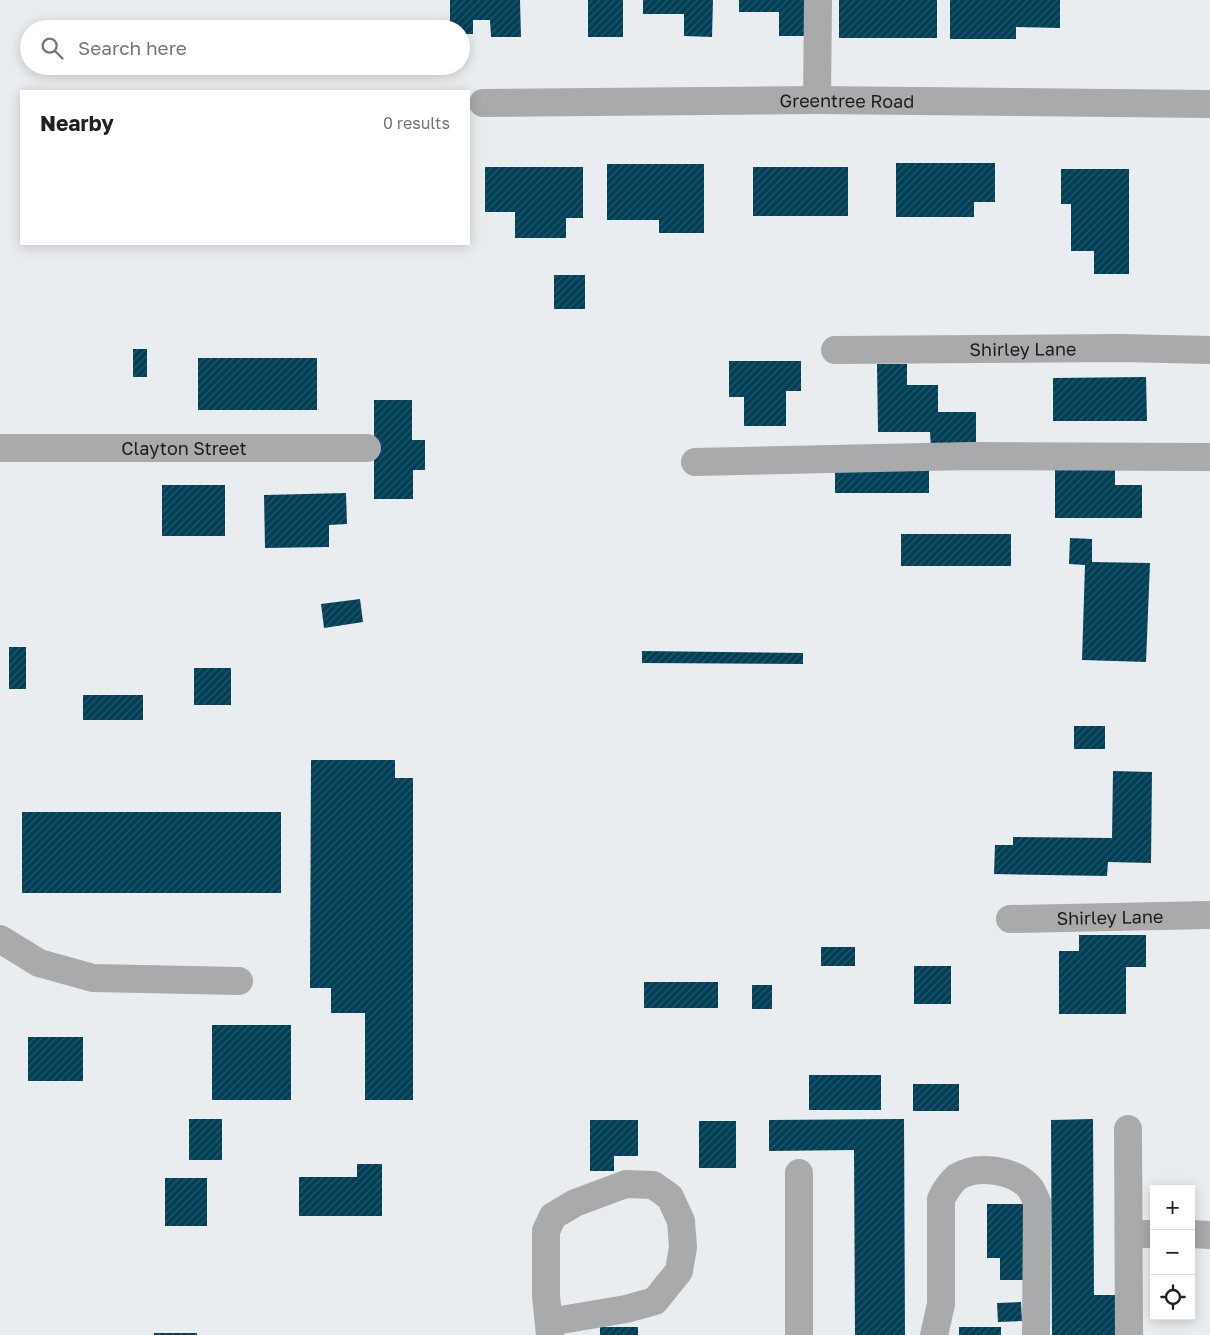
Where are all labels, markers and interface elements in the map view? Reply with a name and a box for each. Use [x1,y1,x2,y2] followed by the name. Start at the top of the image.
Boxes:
[20,20,470,75] search box
[38,34,66,62] icon: search
[78,36,187,59] text: Search here
[779,89,915,112] street label: Greentree Road
[40,110,114,136] text: Nearby
[383,113,450,133] text: 0 results
[969,337,1077,360] street label: Shirley Lane
[121,437,247,459] street label: Clayton Street
[1056,905,1164,929] street label: Shirley Lane
[1150,1185,1195,1320] map controls
[1150,1185,1195,1230] button: +
[1150,1230,1195,1275] button: −
[1150,1275,1195,1320] button: locate

